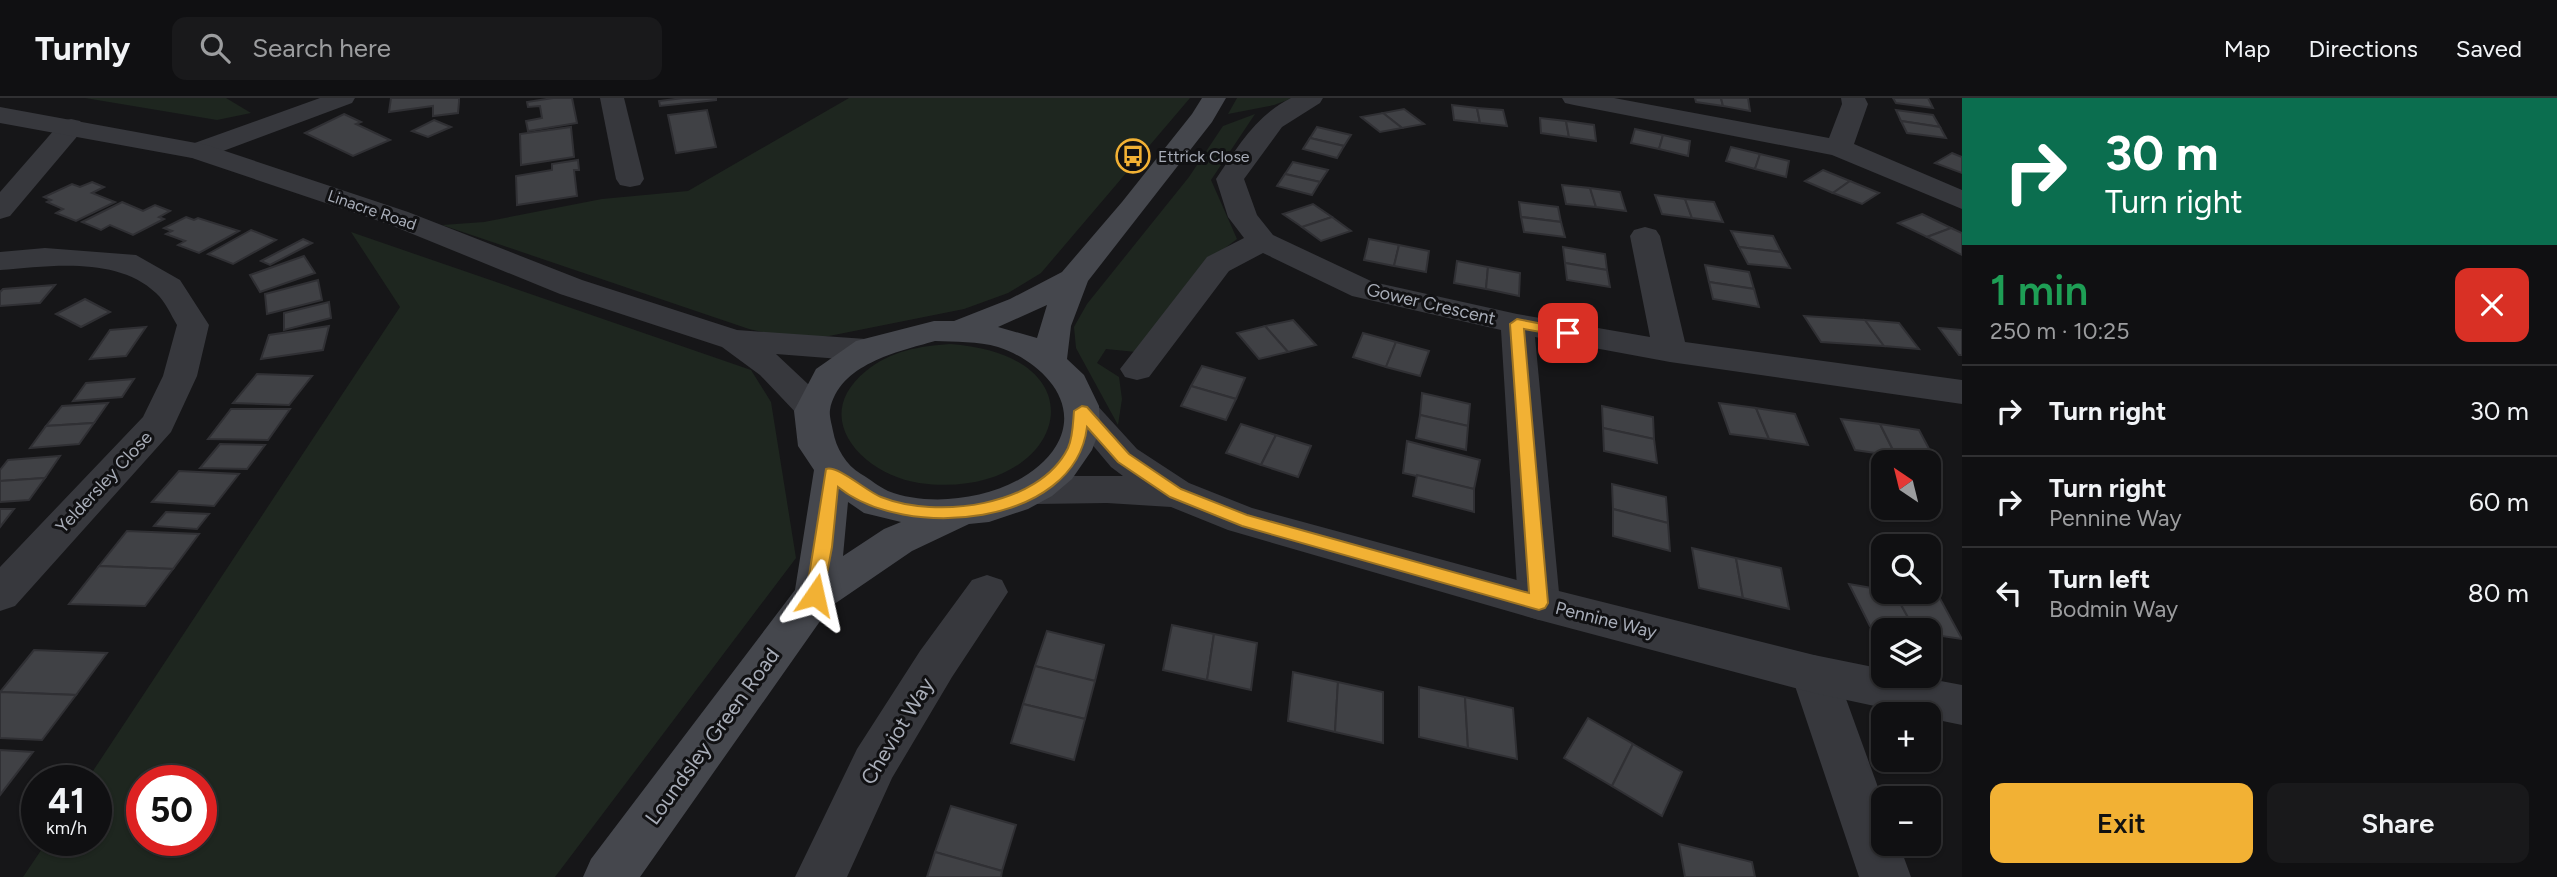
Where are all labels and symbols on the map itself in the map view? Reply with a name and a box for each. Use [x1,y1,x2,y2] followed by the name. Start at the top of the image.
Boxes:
[1114,137,1152,175] bus stop icon: Ettrick Close
[1158,147,1250,166] place label: Ettrick Close
[325,186,419,234] street label: Linacre Road
[1364,278,1498,330] street label: Gower Crescent
[1538,303,1598,363] pin
[51,426,157,538] street label: Yeldersley Close
[1871,450,1941,520] north arrow
[778,558,852,632] position arrow
[1553,597,1659,643] street label: Pennine Way
[640,643,784,829] street label: Loundsley Green Road
[855,673,939,789] street label: Cheviot Way
[126,765,217,856] speed limit sign: 50

